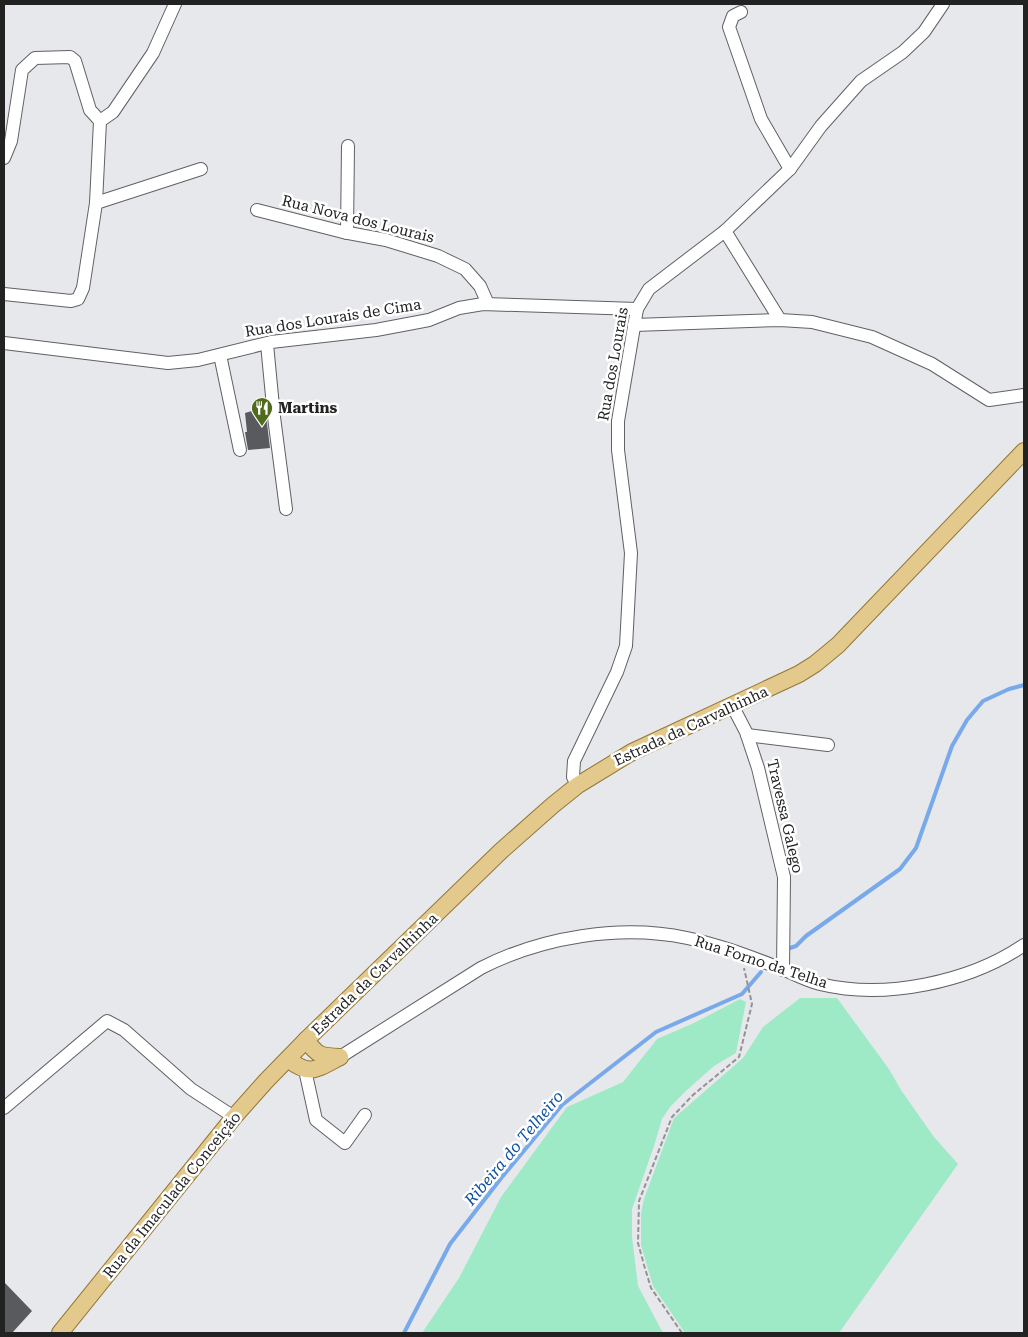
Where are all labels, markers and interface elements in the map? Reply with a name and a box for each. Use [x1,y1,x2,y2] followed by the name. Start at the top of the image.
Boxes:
[280,191,436,247] street label: Rua Nova dos Lourais
[244,295,422,341] street label: Rua dos Lourais de Cima
[594,306,632,422] street label: Rua dos Lourais
[250,396,274,427] restaurant icon: Martins
[278,399,337,417] place label: Martins
[611,682,771,770] street label: Estrada da Carvalhinha
[763,757,807,875] street label: Travessa Galego
[308,909,442,1039] street label: Estrada da Carvalhinha
[692,932,830,992] street label: Rua Forno da Telha
[460,1087,567,1210] water label: Ribeira do Telheiro
[99,1108,245,1282] street label: Rua da Imaculada Conceição

